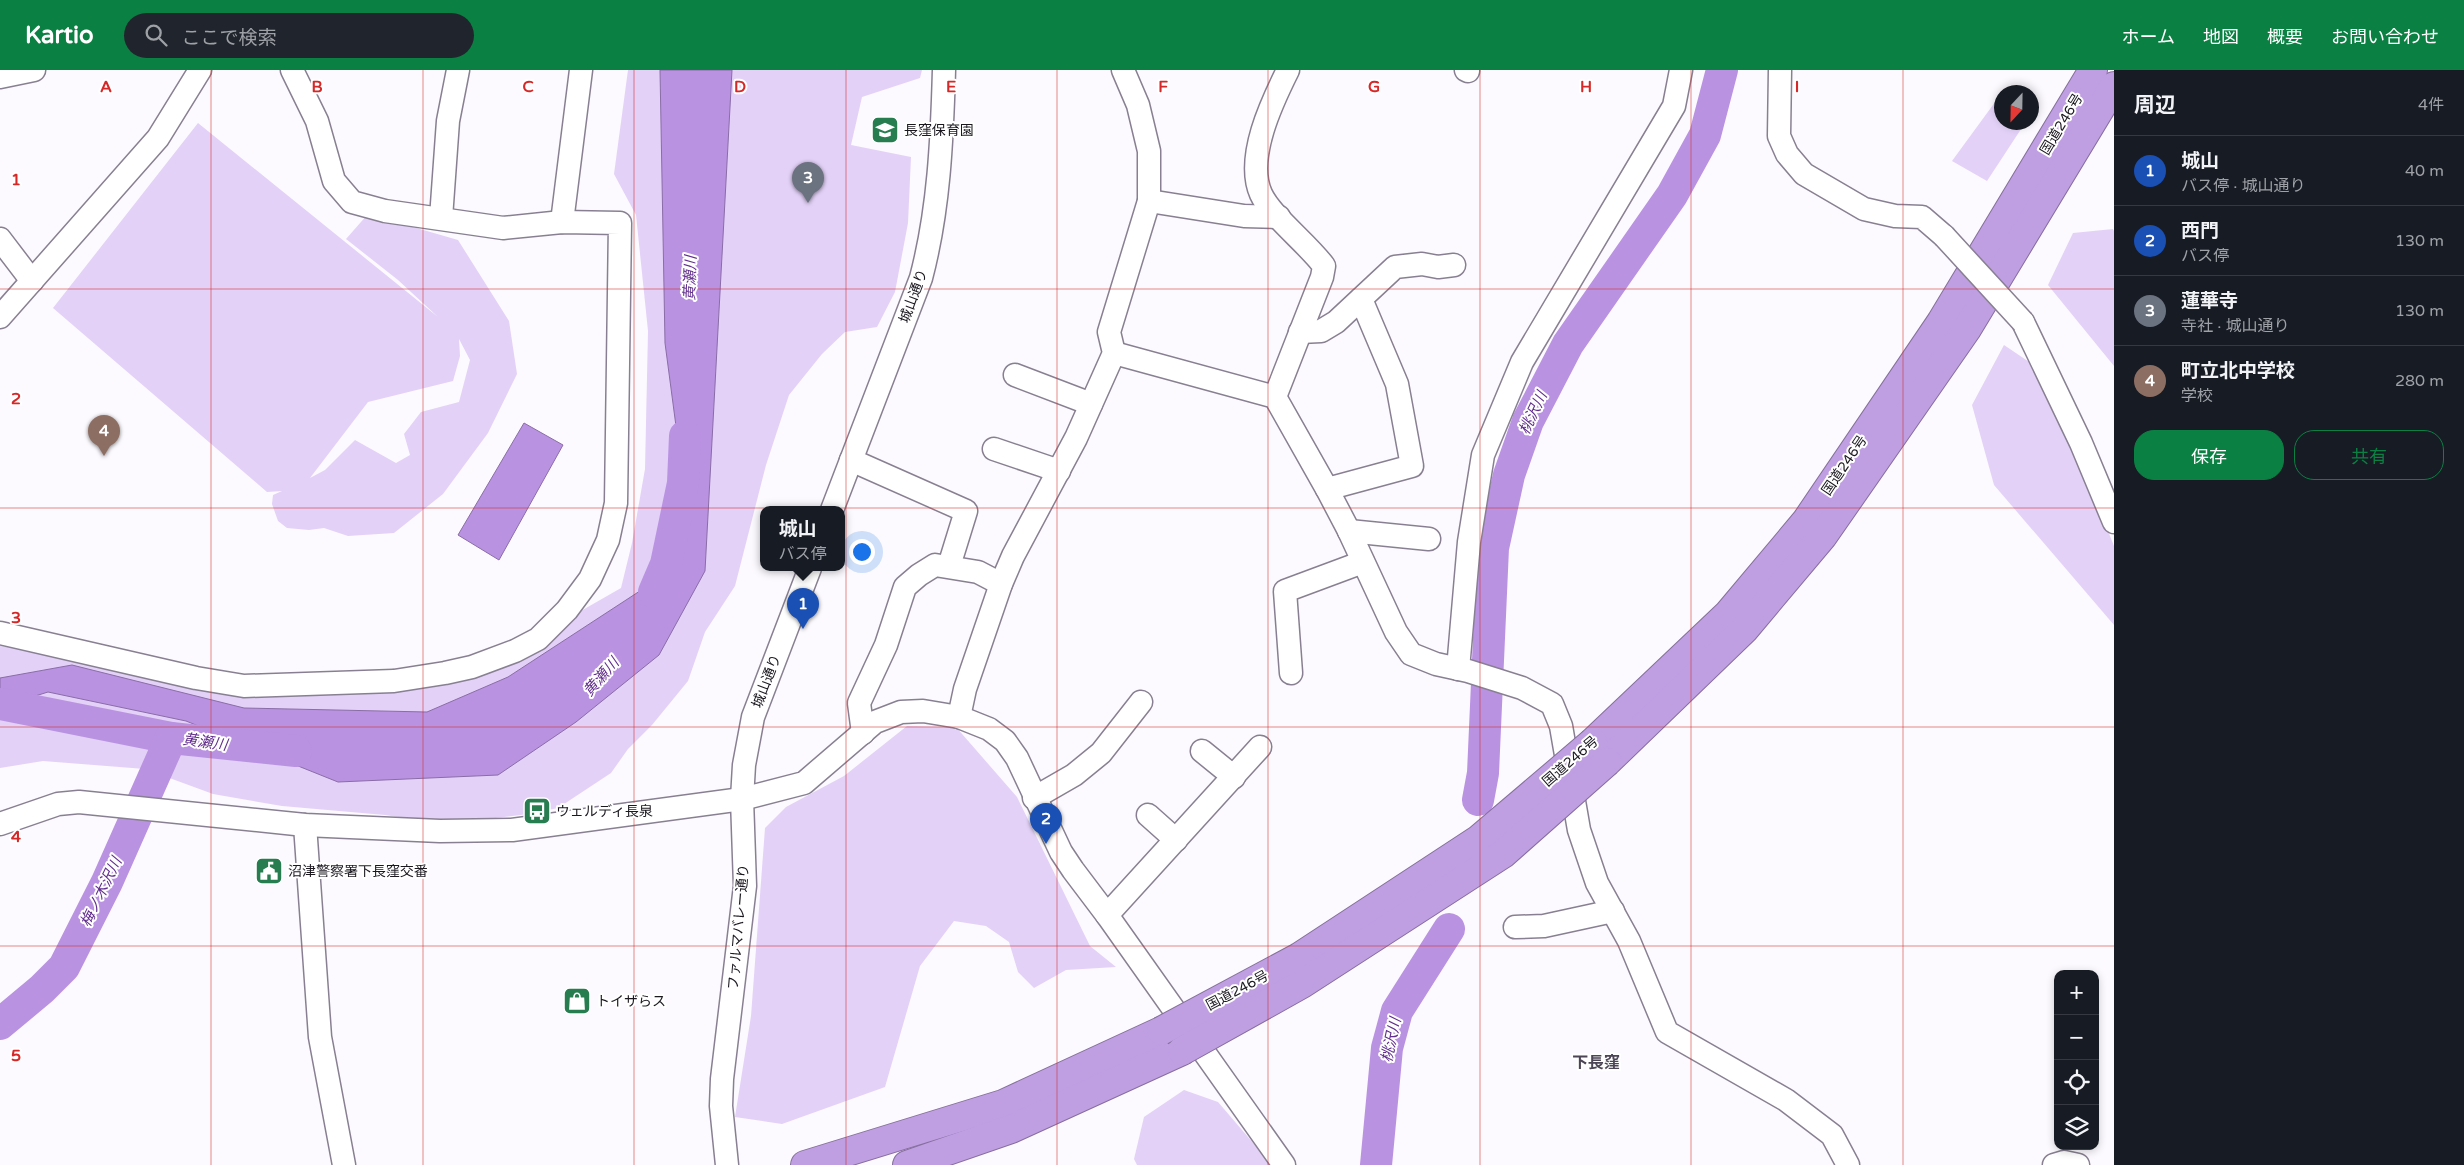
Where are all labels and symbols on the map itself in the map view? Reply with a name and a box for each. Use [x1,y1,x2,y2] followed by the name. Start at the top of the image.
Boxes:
[100,77,112,97] text: A
[311,77,323,97] text: B
[522,77,534,97] text: C
[734,77,746,97] text: D
[946,77,956,97] text: E
[1158,77,1168,97] text: F
[1368,77,1380,97] text: G
[1580,77,1592,97] text: H
[1795,77,1799,97] text: I
[1994,85,2039,130] north arrow
[2037,91,2086,158] street label: 国道246号
[870,115,900,145] school or university icon: 長窪保育園
[904,122,974,139] place label: 長窪保育園
[792,162,824,203] pin: 3
[11,170,21,190] text: 1
[680,253,700,301] water label: 黄瀬川
[896,267,931,325] street label: 城山通り
[1515,387,1552,437] water label: 桃沢川
[11,389,21,409] text: 2
[88,415,120,456] pin: 4
[1818,432,1871,498] street label: 国道246号
[849,539,875,565] your location
[787,588,819,629] pin: 1
[11,608,21,628] text: 3
[748,652,784,710] street label: 城山通り
[579,653,624,700] water label: 黄瀬川
[181,730,231,754] water label: 黄瀬川
[1539,733,1602,790] street label: 国道246号
[522,796,552,826] bus stop icon: ウェルディ長泉
[556,803,653,820] place label: ウェルディ長泉
[1030,803,1062,844] pin: 2
[11,827,21,847] text: 4
[76,853,126,930] water label: 梅ノ木沢川
[254,856,284,886] public building icon: 沼津警察署下長窪交番
[288,863,428,880] place label: 沼津警察署下長窪交番
[725,864,752,991] street label: ファルマバレー通り
[1203,967,1271,1014] street label: 国道246号
[562,986,592,1016] shop icon: トイザらス
[596,993,666,1010] place label: トイザらス
[1378,1014,1405,1064] water label: 桃沢川
[11,1046,21,1066] text: 5
[1572,1053,1620,1073] district label: 下長窪

